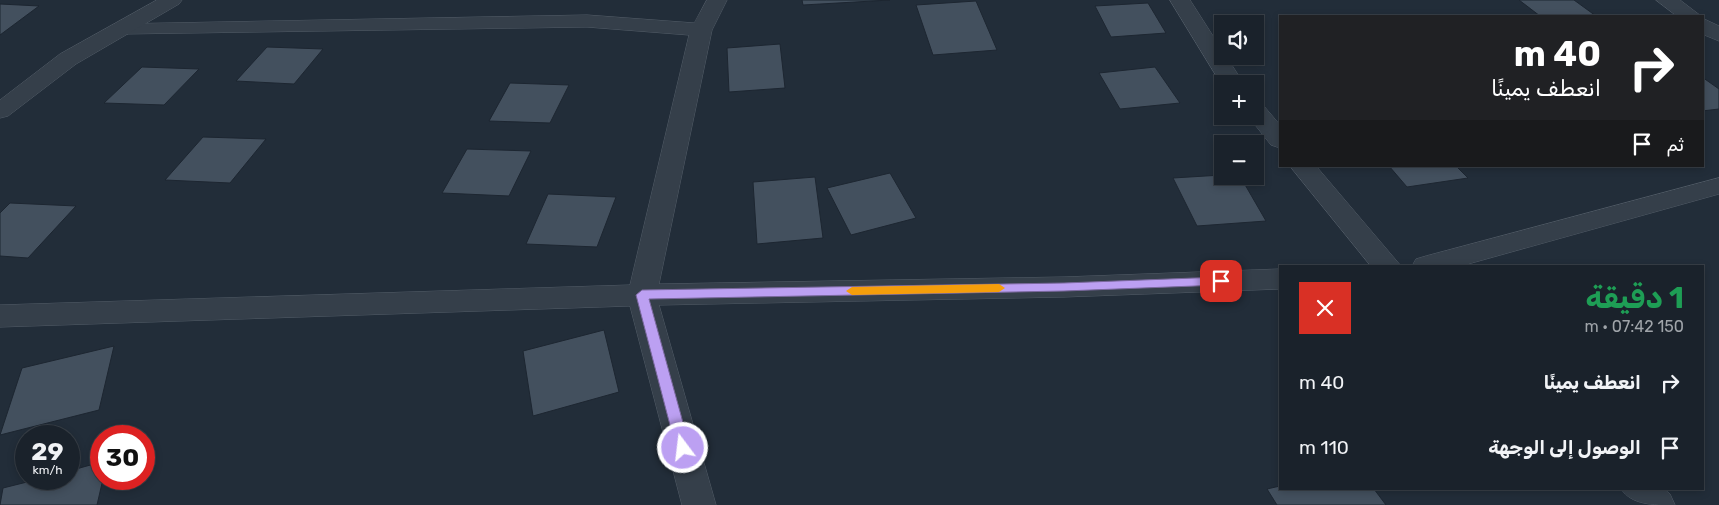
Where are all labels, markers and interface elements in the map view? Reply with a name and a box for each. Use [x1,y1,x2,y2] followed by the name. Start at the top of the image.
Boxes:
[1214,15,1264,185] map controls
[1214,15,1264,65] button: sound
[1514,33,1601,75] text: 40 m
[1619,35,1684,100] icon: right
[1214,75,1264,125] button: +
[1491,75,1601,102] text: انعطف يمينًا
[1628,130,1656,158] icon: arrive
[1666,133,1684,156] text: ثم
[1214,135,1264,185] button: −
[1200,260,1242,302] pin
[1207,267,1235,295] icon: arrive
[1586,280,1684,316] text: 1 دقيقة
[1299,282,1351,334] button: close
[1584,317,1684,336] text: 150 m · 07:42
[1656,369,1684,397] icon: right
[1299,371,1344,394] text: 40 m
[1544,371,1641,394] text: انعطف يمينًا
[656,421,708,473] position arrow
[90,425,155,490] speed limit sign: 30
[1656,434,1684,462] icon: arrive
[1299,436,1349,459] text: 110 m
[1488,436,1641,459] text: الوصول إلى الوجهة
[31,437,64,466] text: 29
[33,463,62,477] text: km/h

